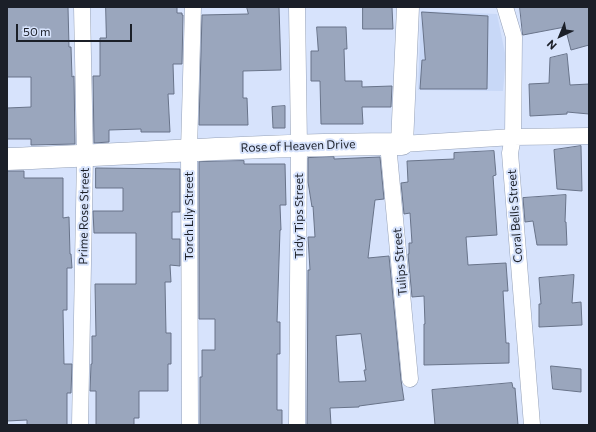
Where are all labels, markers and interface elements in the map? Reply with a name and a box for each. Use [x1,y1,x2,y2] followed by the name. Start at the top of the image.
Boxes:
[18,16,134,42] scale bar
[540,16,580,56] north arrow
[23,24,51,38] text: 50 m
[544,37,559,53] text: N
[240,137,356,155] street label: Rose of Heaven Drive
[76,167,92,265] street label: Prime Rose Street
[505,169,525,263] street label: Coral Bells Street
[182,171,196,261] street label: Torch Lily Street
[292,173,306,259] street label: Tidy Tips Street
[390,227,410,297] street label: Tulips Street

